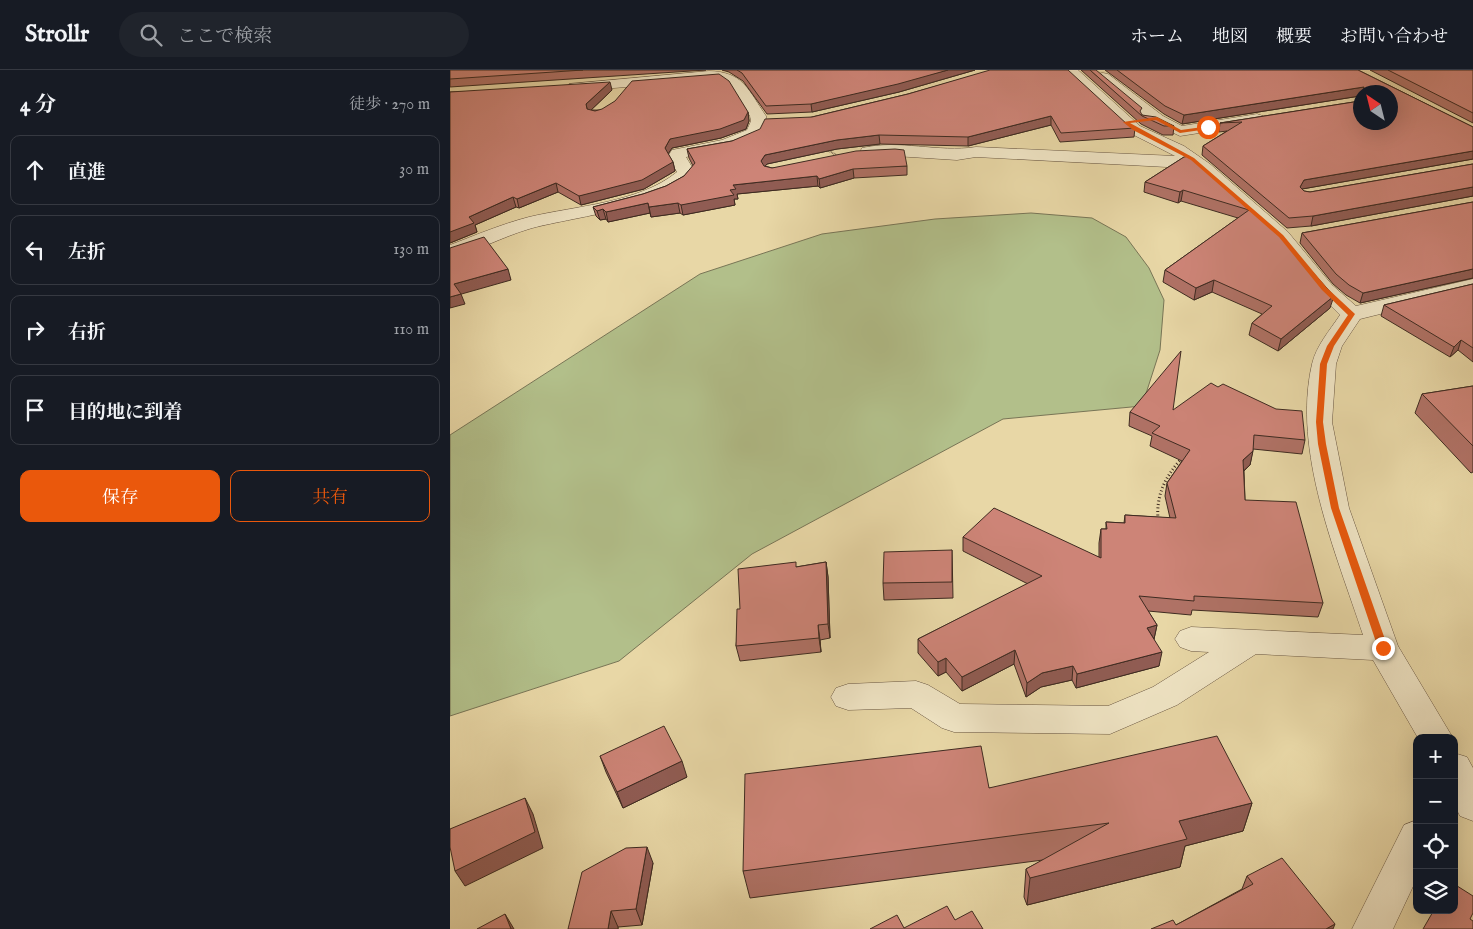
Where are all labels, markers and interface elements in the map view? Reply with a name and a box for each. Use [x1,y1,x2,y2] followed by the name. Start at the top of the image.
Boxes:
[119,12,469,57] search box
[25,19,89,50] text: Strollr
[137,21,165,49] icon: search
[177,25,272,49] text: ここで検索
[1130,26,1184,49] text: ホーム
[1212,26,1248,49] text: 地図
[1276,26,1312,49] text: 概要
[1340,26,1448,49] text: お問い合わせ
[1353,85,1398,130] north arrow
[20,92,56,119] text: 4 分
[349,95,430,115] text: 徒歩 · 270 m
[1197,116,1220,139] route start
[21,156,49,184] icon: ahead
[399,160,429,180] text: 30 m
[68,161,106,185] text: 直進
[21,236,49,264] icon: left
[393,240,429,260] text: 130 m
[68,241,106,265] text: 左折
[21,316,49,344] icon: right
[393,320,429,340] text: 110 m
[68,321,106,345] text: 右折
[21,396,49,424] icon: arrive
[68,401,182,425] text: 目的地に到着
[20,470,220,522] button: 保存
[230,470,430,522] button: 共有
[1372,637,1395,660] route end
[1413,734,1458,914] map controls
[1413,734,1458,779] button: +
[1413,779,1458,824] button: −
[1413,824,1458,869] button: locate
[1413,869,1458,914] button: layers

